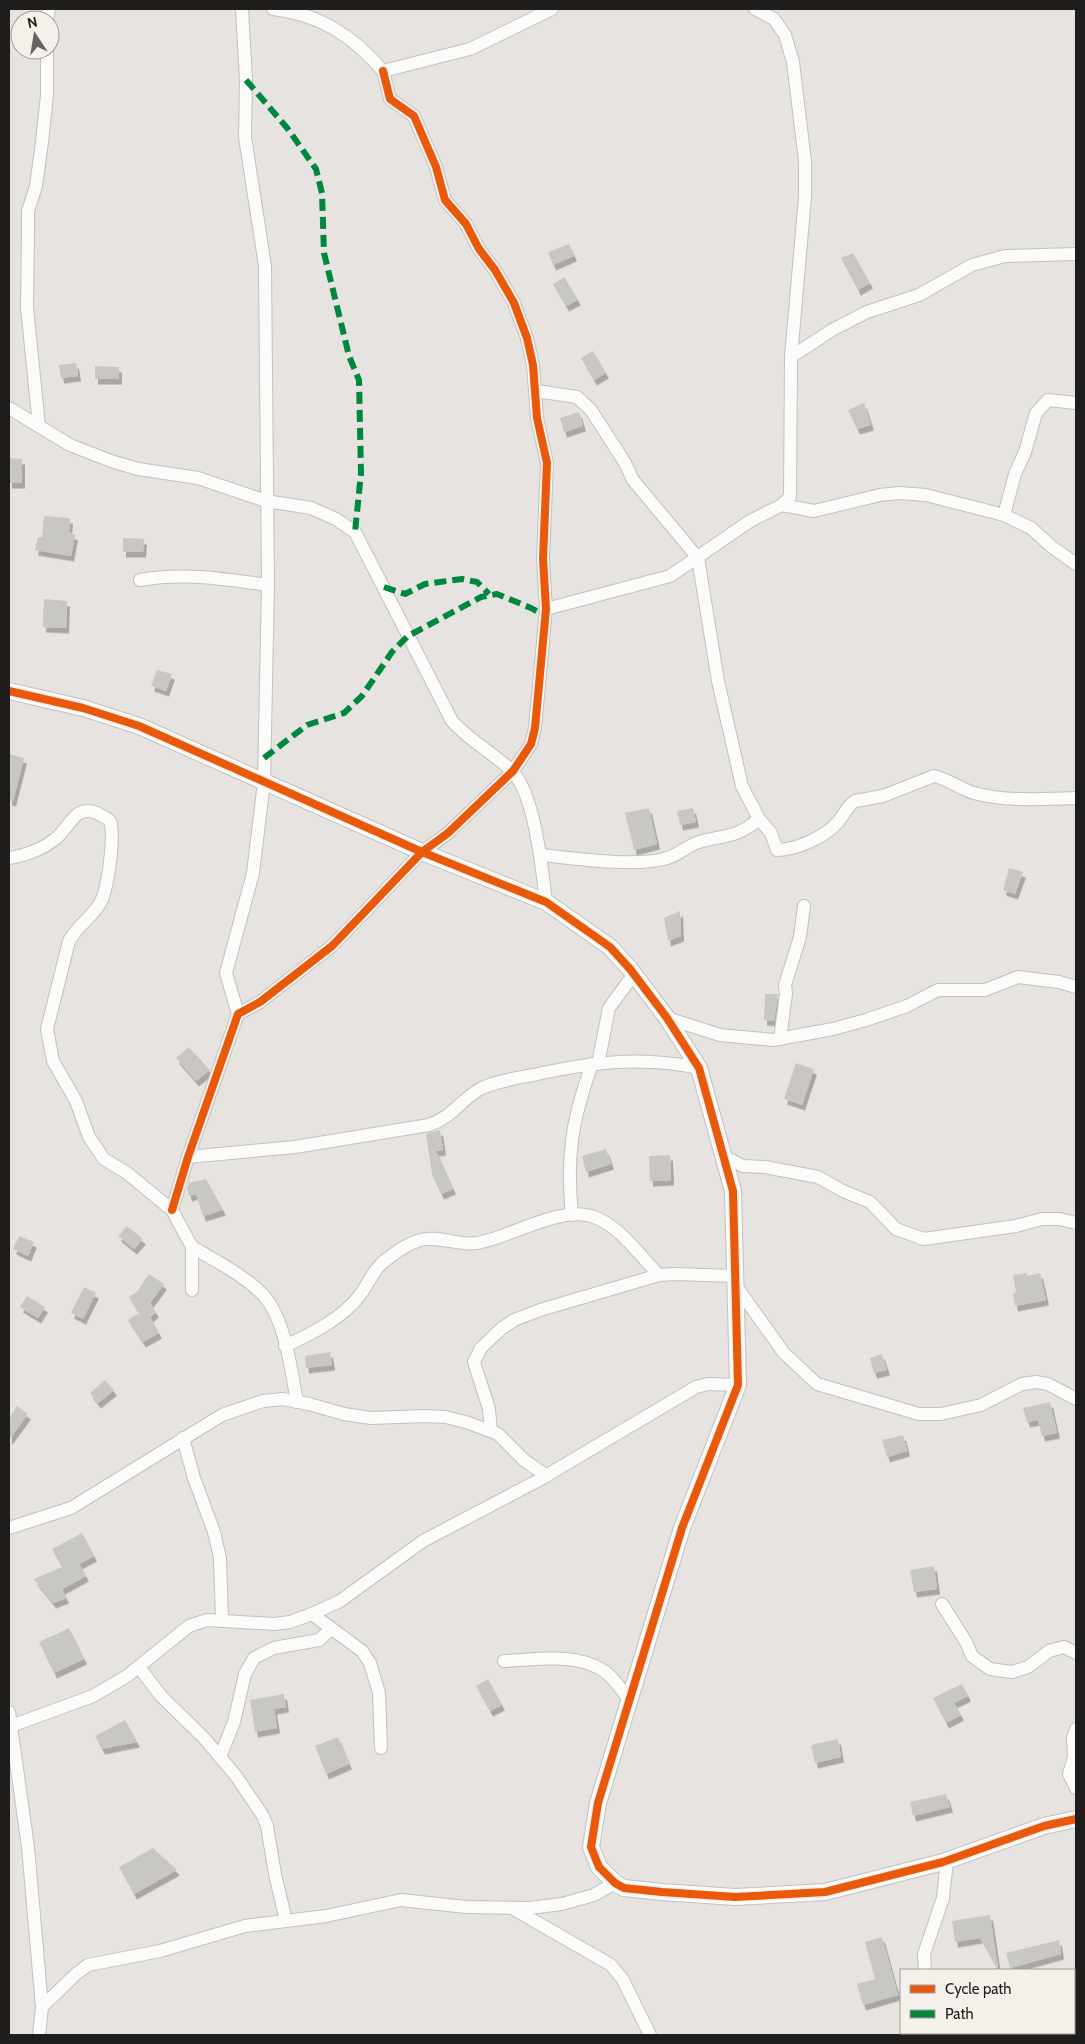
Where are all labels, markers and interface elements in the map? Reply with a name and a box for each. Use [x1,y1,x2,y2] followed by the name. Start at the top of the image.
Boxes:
[10,10,60,60] north arrow
[26,12,39,32] text: N
[900,1969,1075,2034] legend
[945,1980,1011,1998] text: Cycle path
[945,2005,974,2023] text: Path

